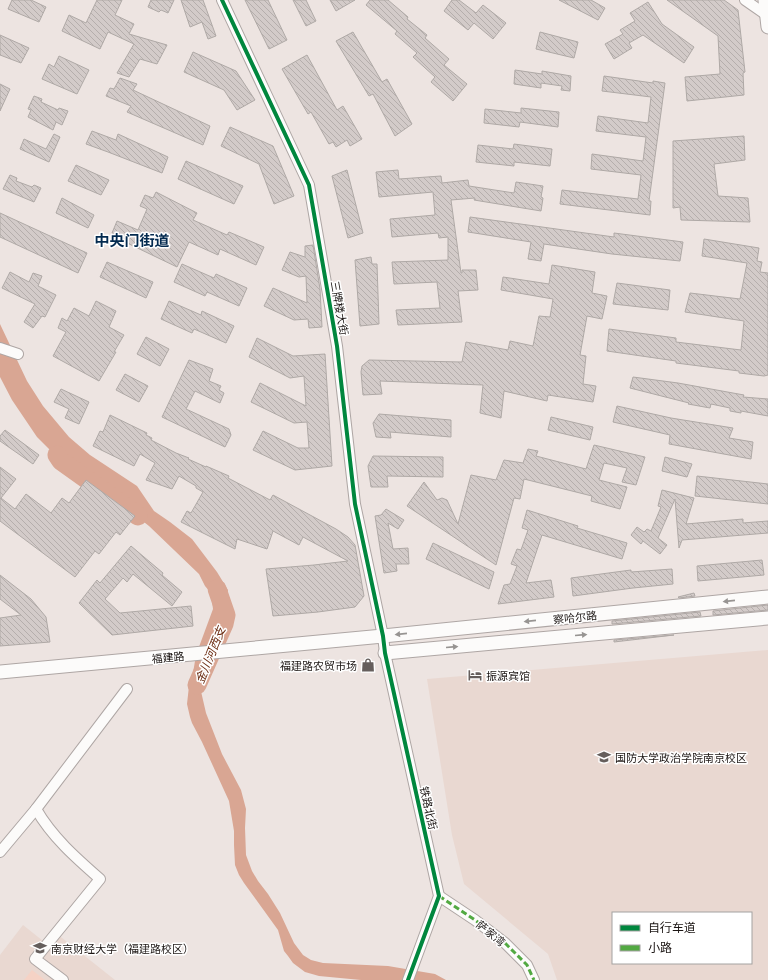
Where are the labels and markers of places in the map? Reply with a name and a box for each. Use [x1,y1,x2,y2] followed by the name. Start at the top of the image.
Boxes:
[360,657,376,673] shop icon: 福建路农贸市场
[280,658,357,673] place label: 福建路农贸市场
[467,667,483,683] hotel icon: 振源宾馆
[486,668,530,683] place label: 振源宾馆
[596,749,612,765] school or university icon: 国防大学政治学院南京校区
[615,750,747,765] place label: 国防大学政治学院南京校区
[32,940,48,956] school or university icon: 南京财经大学（福建路校区）
[51,941,194,956] place label: 南京财经大学（福建路校区）

